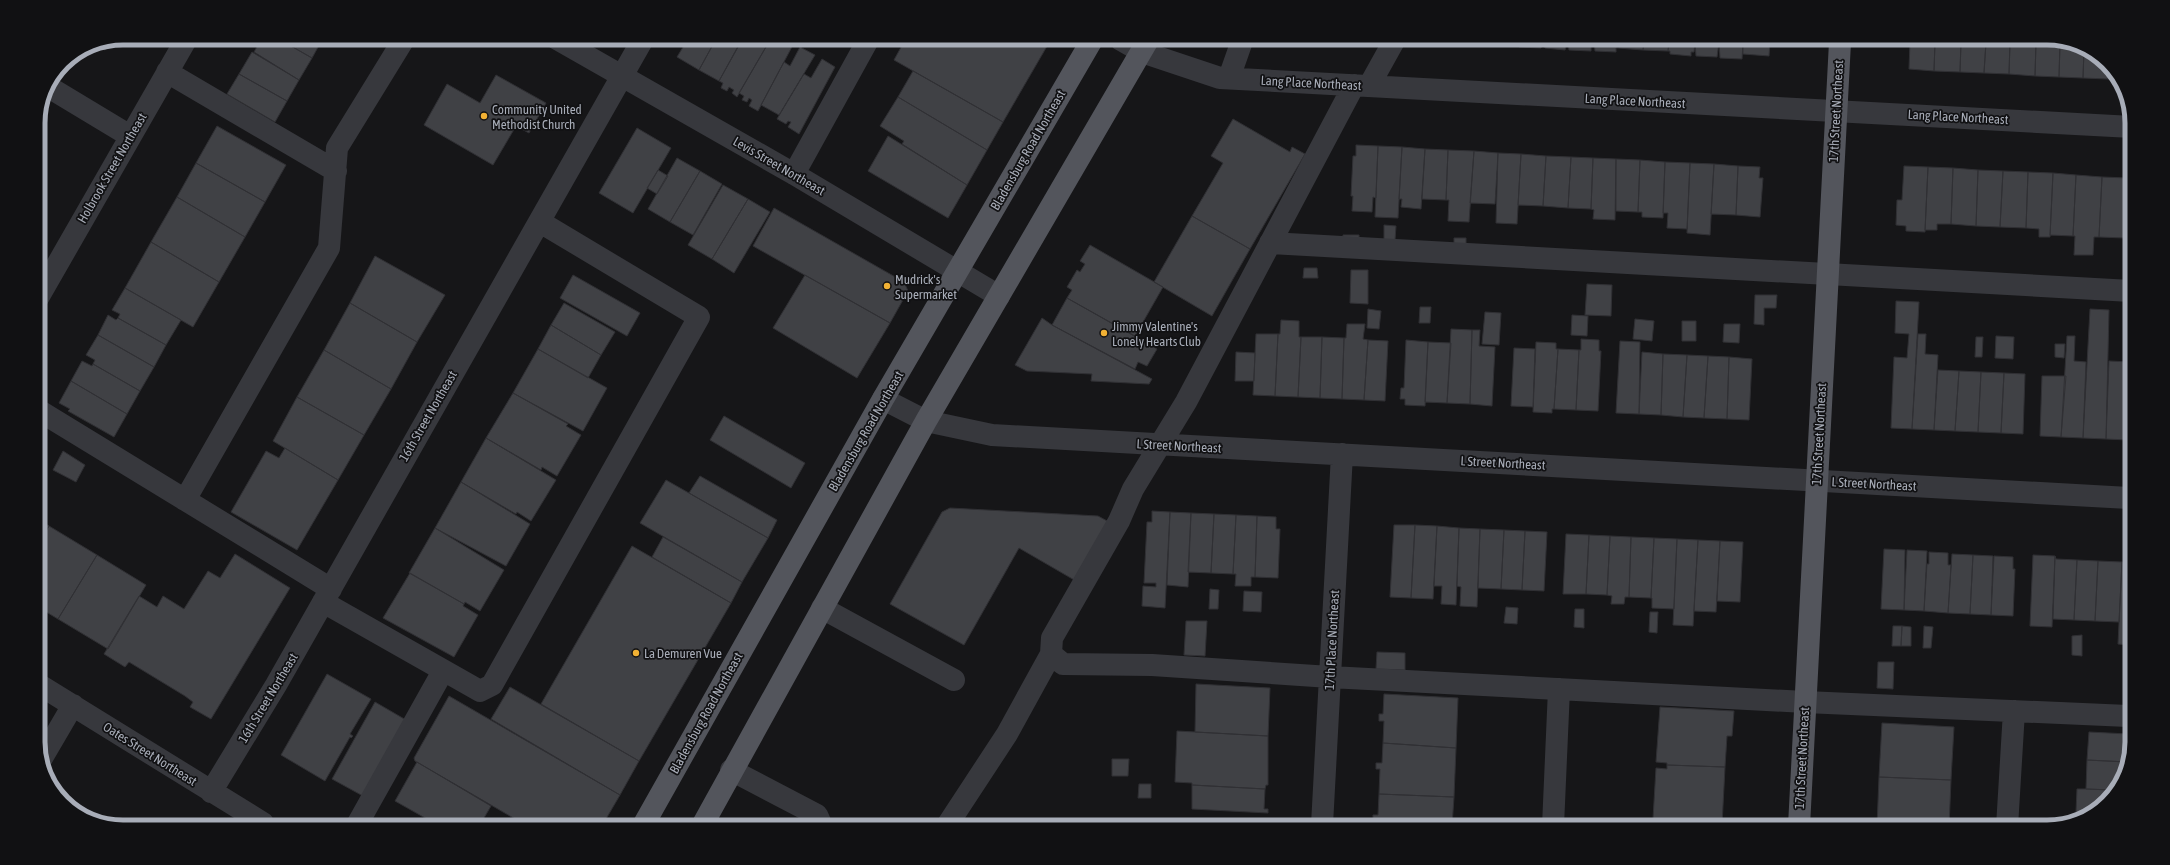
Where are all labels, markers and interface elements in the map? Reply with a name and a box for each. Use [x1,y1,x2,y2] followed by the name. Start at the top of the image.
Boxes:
[1826,59,1846,162] street label: 17th Street Northeast
[1260,73,1362,93] street label: Lang Place Northeast
[987,87,1069,213] street label: Bladensburg Road Northeast
[1584,91,1686,111] street label: Lang Place Northeast
[492,102,582,132] place label: Community United Methodist Church
[1907,107,2009,127] street label: Lang Place Northeast
[74,110,150,226] street label: Holbrook Street Northeast
[479,111,489,121] marker: Community United Methodist Church
[730,134,828,199] street label: Levis Street Northeast
[895,272,957,302] place label: Mudrick's Supermarket
[882,281,892,291] marker: Mudrick's Supermarket
[1112,319,1201,349] place label: Jimmy Valentine's Lonely Hearts Club
[1099,328,1109,338] marker: Jimmy Valentine's Lonely Hearts Club
[396,368,460,464] street label: 16th Street Northeast
[825,368,907,494] street label: Bladensburg Road Northeast
[1809,382,1829,485] street label: 17th Street Northeast
[1136,436,1222,456] street label: L Street Northeast
[1460,453,1546,473] street label: L Street Northeast
[1831,474,1917,494] street label: L Street Northeast
[1322,589,1342,690] street label: 17th Place Northeast
[644,646,722,661] place label: La Demuren Vue
[631,648,641,658] marker: La Demuren Vue
[235,650,301,746] street label: 16th Street Northeast
[666,650,746,776] street label: Bladensburg Road Northeast
[1792,706,1812,809] street label: 17th Street Northeast
[100,719,200,789] street label: Oates Street Northeast

